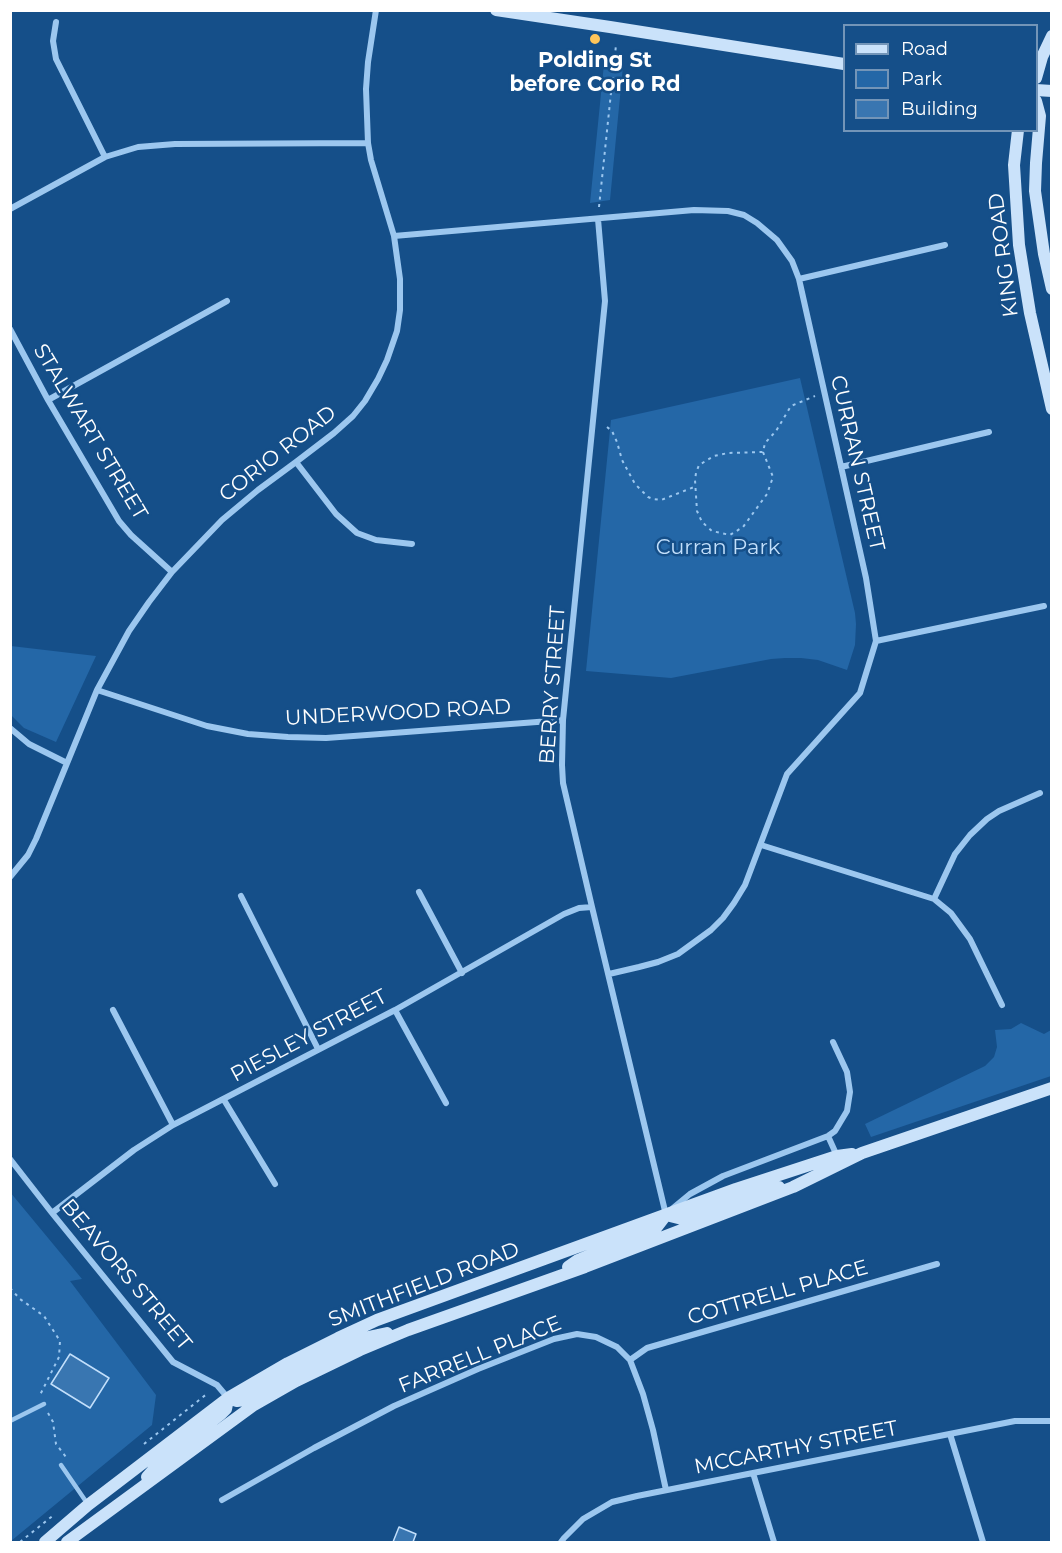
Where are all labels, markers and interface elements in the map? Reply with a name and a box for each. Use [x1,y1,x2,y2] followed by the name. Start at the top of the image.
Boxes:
[843,24,1038,132] legend
[588,32,602,46] marker: Polding St before Corio Rd
[901,38,948,60] text: Road
[509,48,681,98] place label: Polding St before Corio Rd
[901,68,942,90] text: Park
[901,98,978,120] text: Building
[984,191,1024,319] street label: KING ROAD
[28,340,152,524] street label: STALWART STREET
[825,373,889,553] street label: CURRAN STREET
[215,401,341,507] street label: CORIO ROAD
[656,535,780,561] park label: Curran Park
[535,605,571,765] street label: BERRY STREET
[284,694,512,732] street label: UNDERWOOD ROAD
[227,984,391,1088] street label: PIESLEY STREET
[55,1194,197,1356] street label: BEAVORS STREET
[325,1237,523,1333] street label: SMITHFIELD ROAD
[685,1255,871,1331] street label: COTTRELL PLACE
[395,1311,565,1399] street label: FARRELL PLACE
[692,1416,900,1480] street label: MCCARTHY STREET

